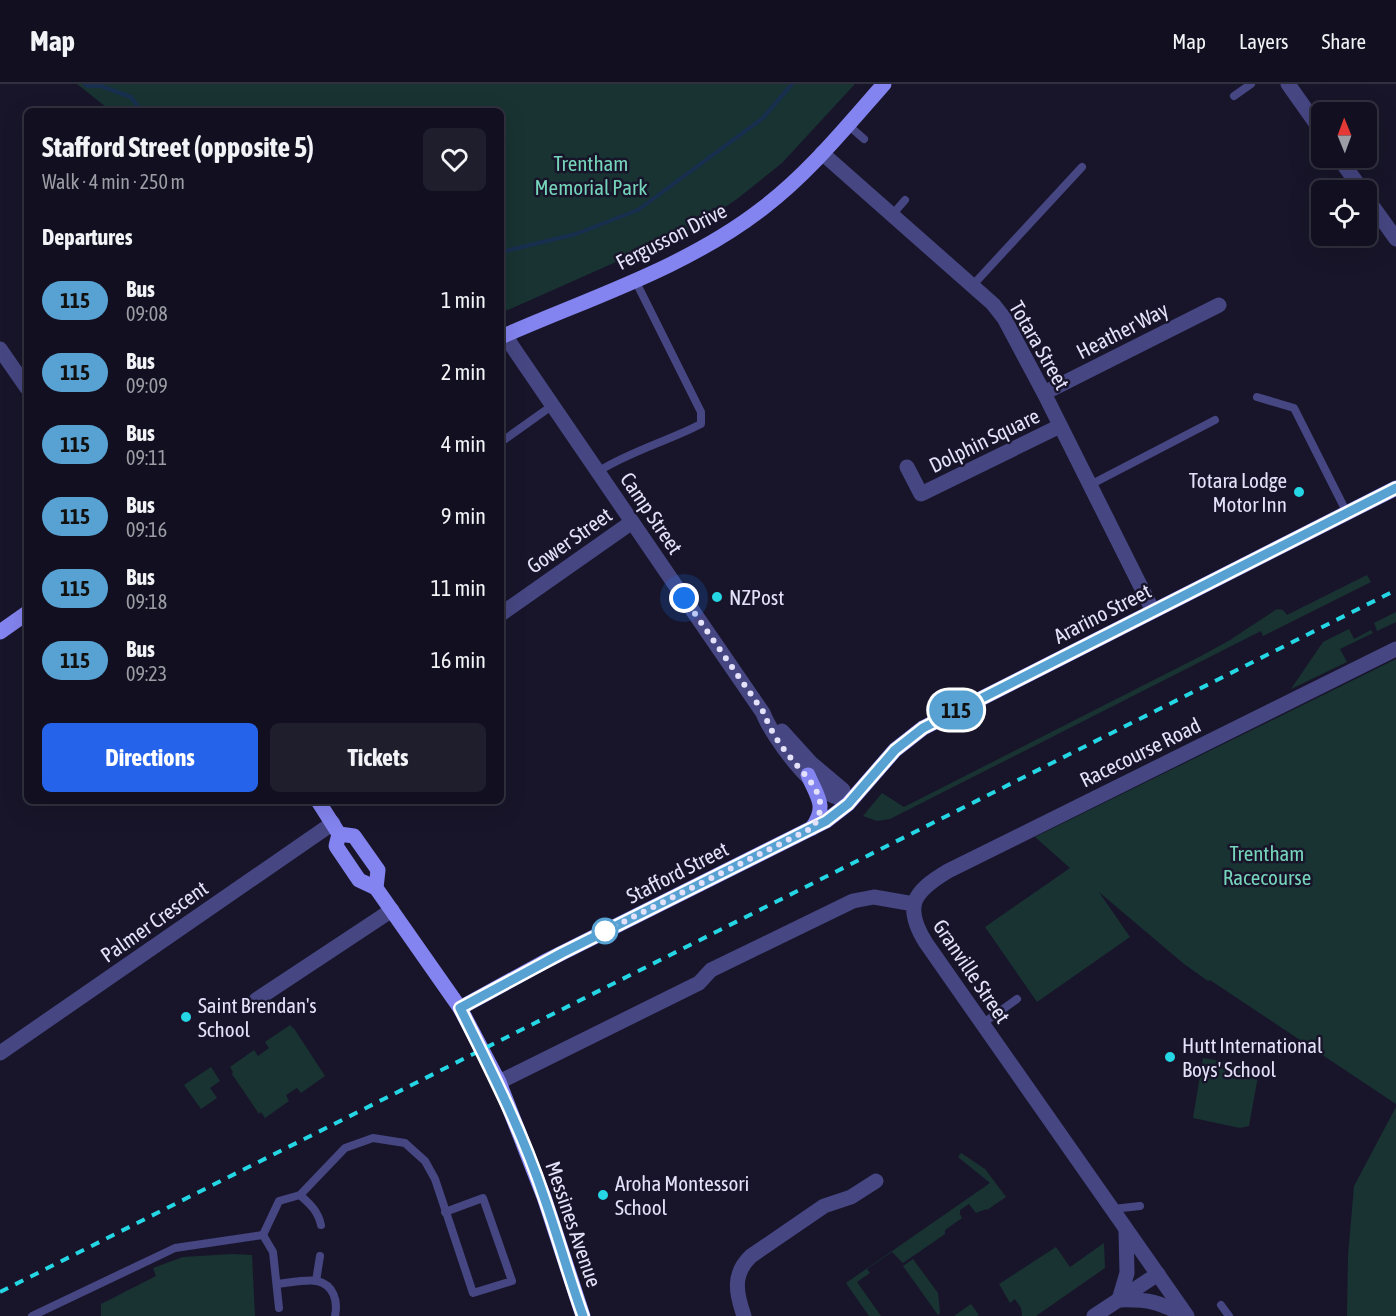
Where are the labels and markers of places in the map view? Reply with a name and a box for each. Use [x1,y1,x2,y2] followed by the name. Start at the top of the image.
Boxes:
[1189,468,1287,516] place label: Totara Lodge Motor Inn
[1292,485,1306,499] marker: Totara Lodge Motor Inn
[729,585,784,609] place label: NZPost
[710,590,724,604] marker: NZPost
[592,918,618,944] unlabelled marker
[198,993,317,1041] place label: Saint Brendan's School
[179,1010,193,1024] marker: Saint Brendan's School
[1182,1033,1323,1081] place label: Hutt International Boys' School
[1163,1050,1177,1064] marker: Hutt International Boys' School
[615,1171,749,1219] place label: Aroha Montessori School
[596,1188,610,1202] marker: Aroha Montessori School

